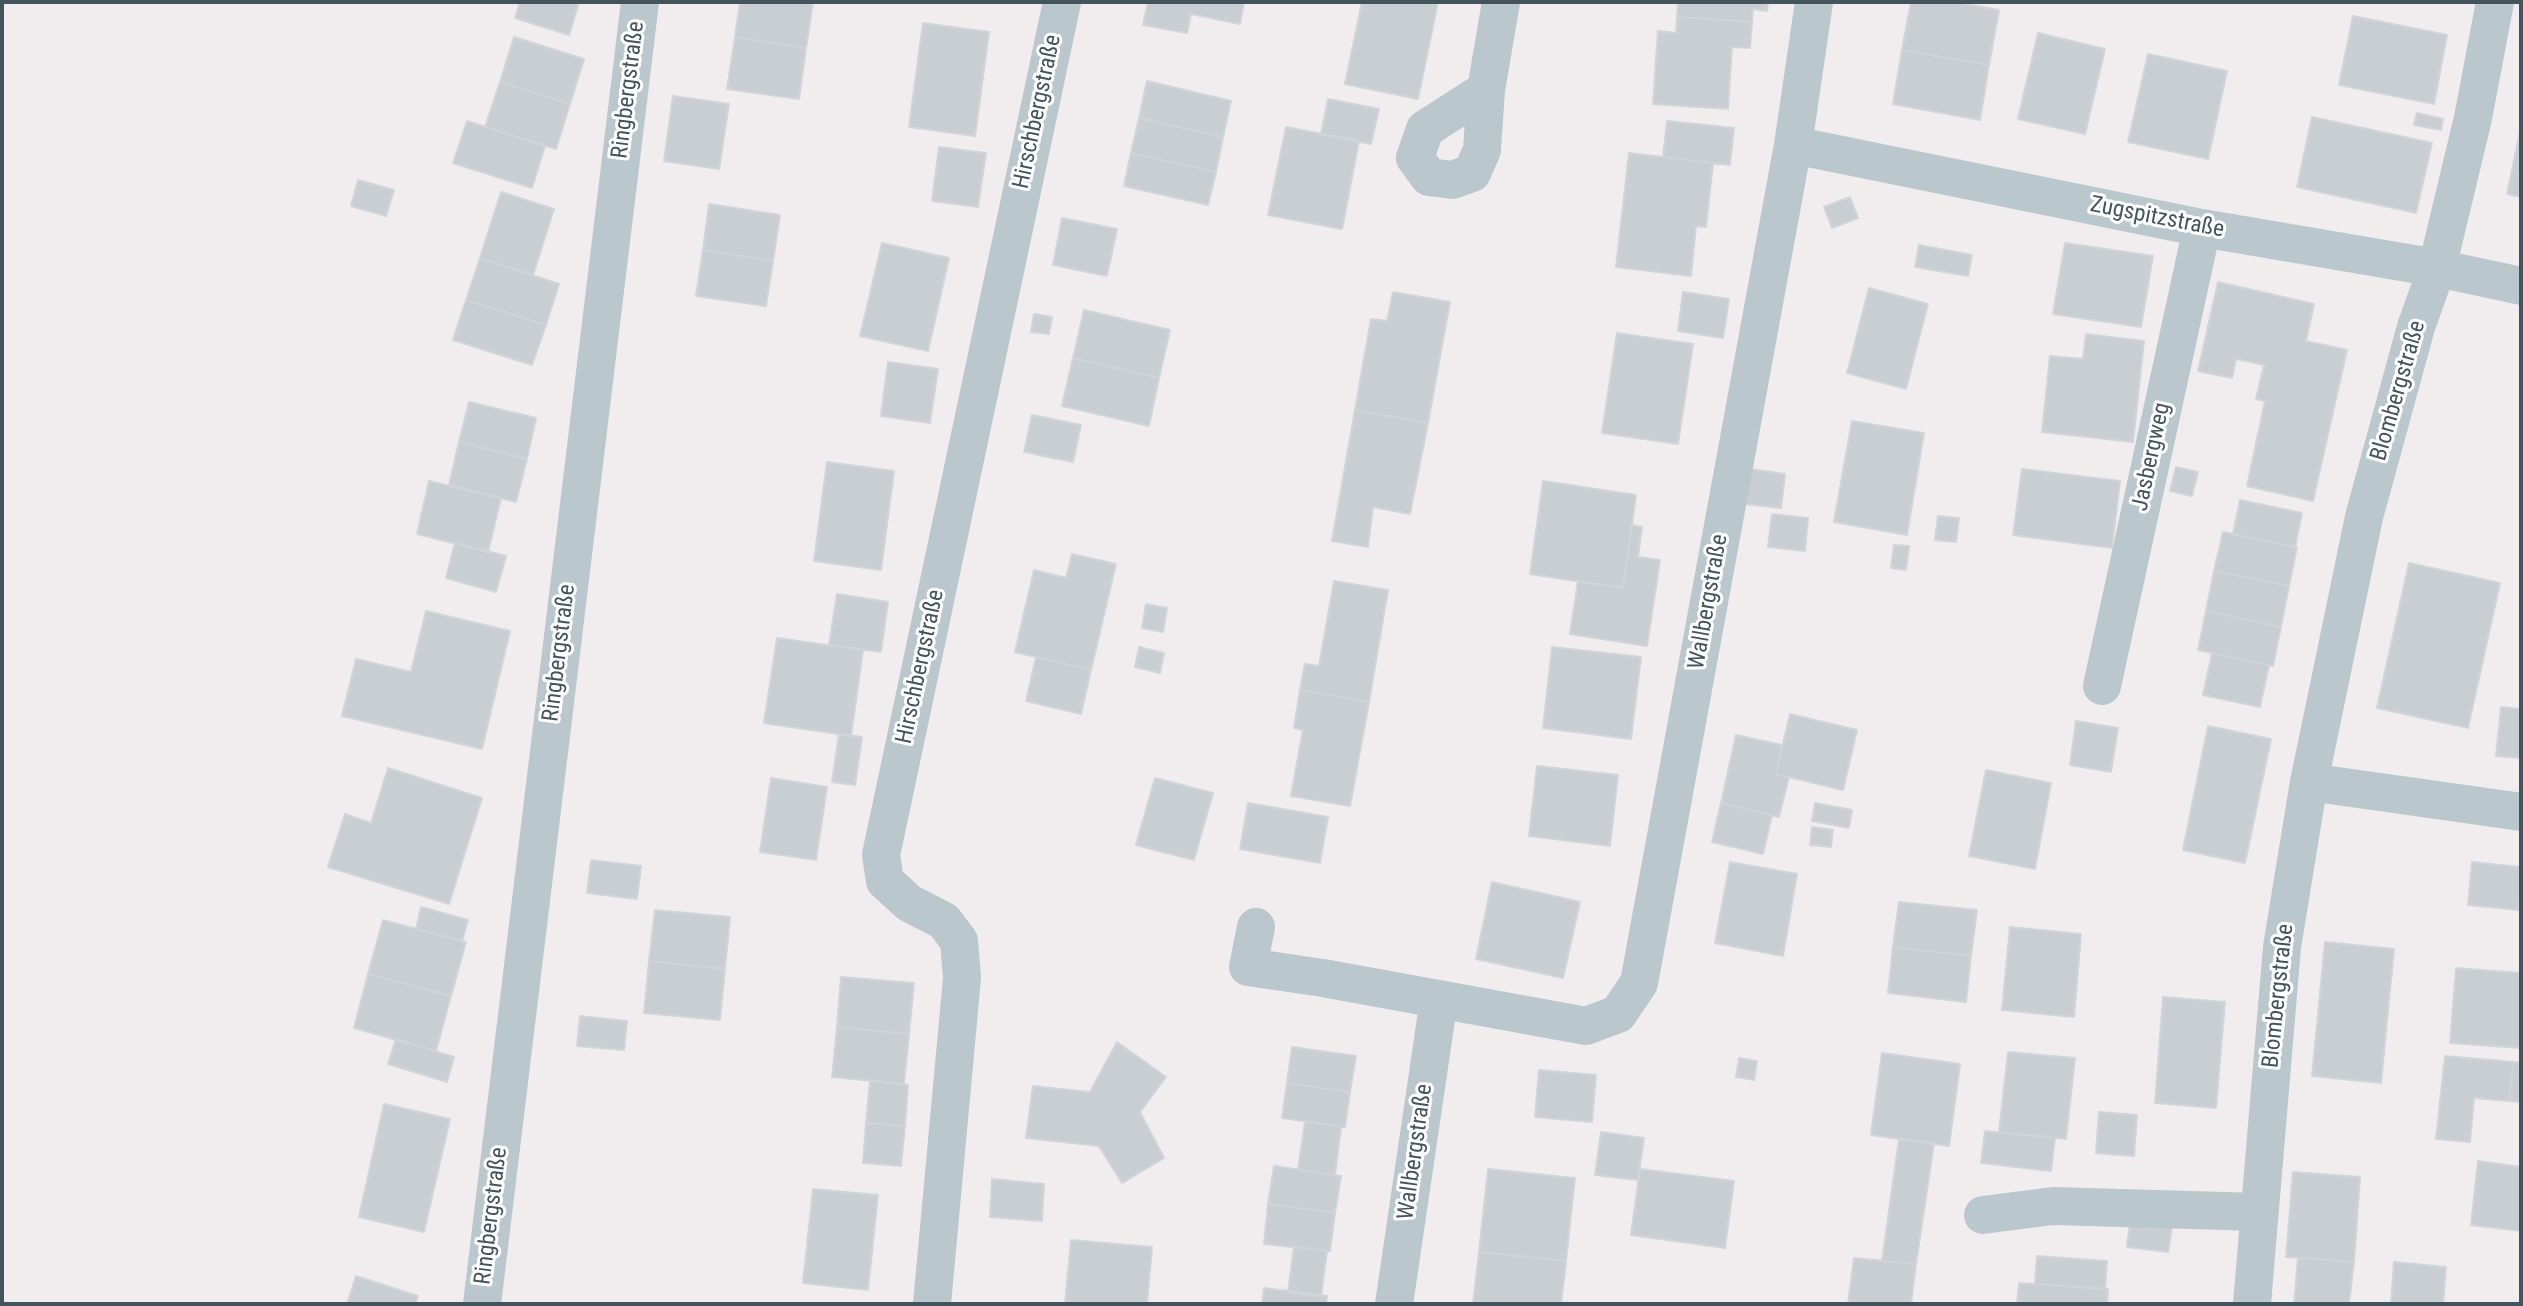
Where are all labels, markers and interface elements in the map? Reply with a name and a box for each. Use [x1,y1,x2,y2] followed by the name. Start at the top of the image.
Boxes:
[607,20,651,160] street label: Ringbergstraße
[1008,32,1068,192] street label: Hirschbergstraße
[2088,191,2226,245] street label: Zugspitzstraße
[2366,318,2432,464] street label: Blombergstraße
[2127,400,2177,514] street label: Jasbergweg
[1684,532,1734,672] street label: Wallbergstraße
[538,583,582,723] street label: Ringbergstraße
[891,587,951,747] street label: Hirschbergstraße
[2258,923,2300,1069] street label: Blombergstraße
[1393,1082,1439,1222] street label: Wallbergstraße
[470,1146,514,1286] street label: Ringbergstraße

